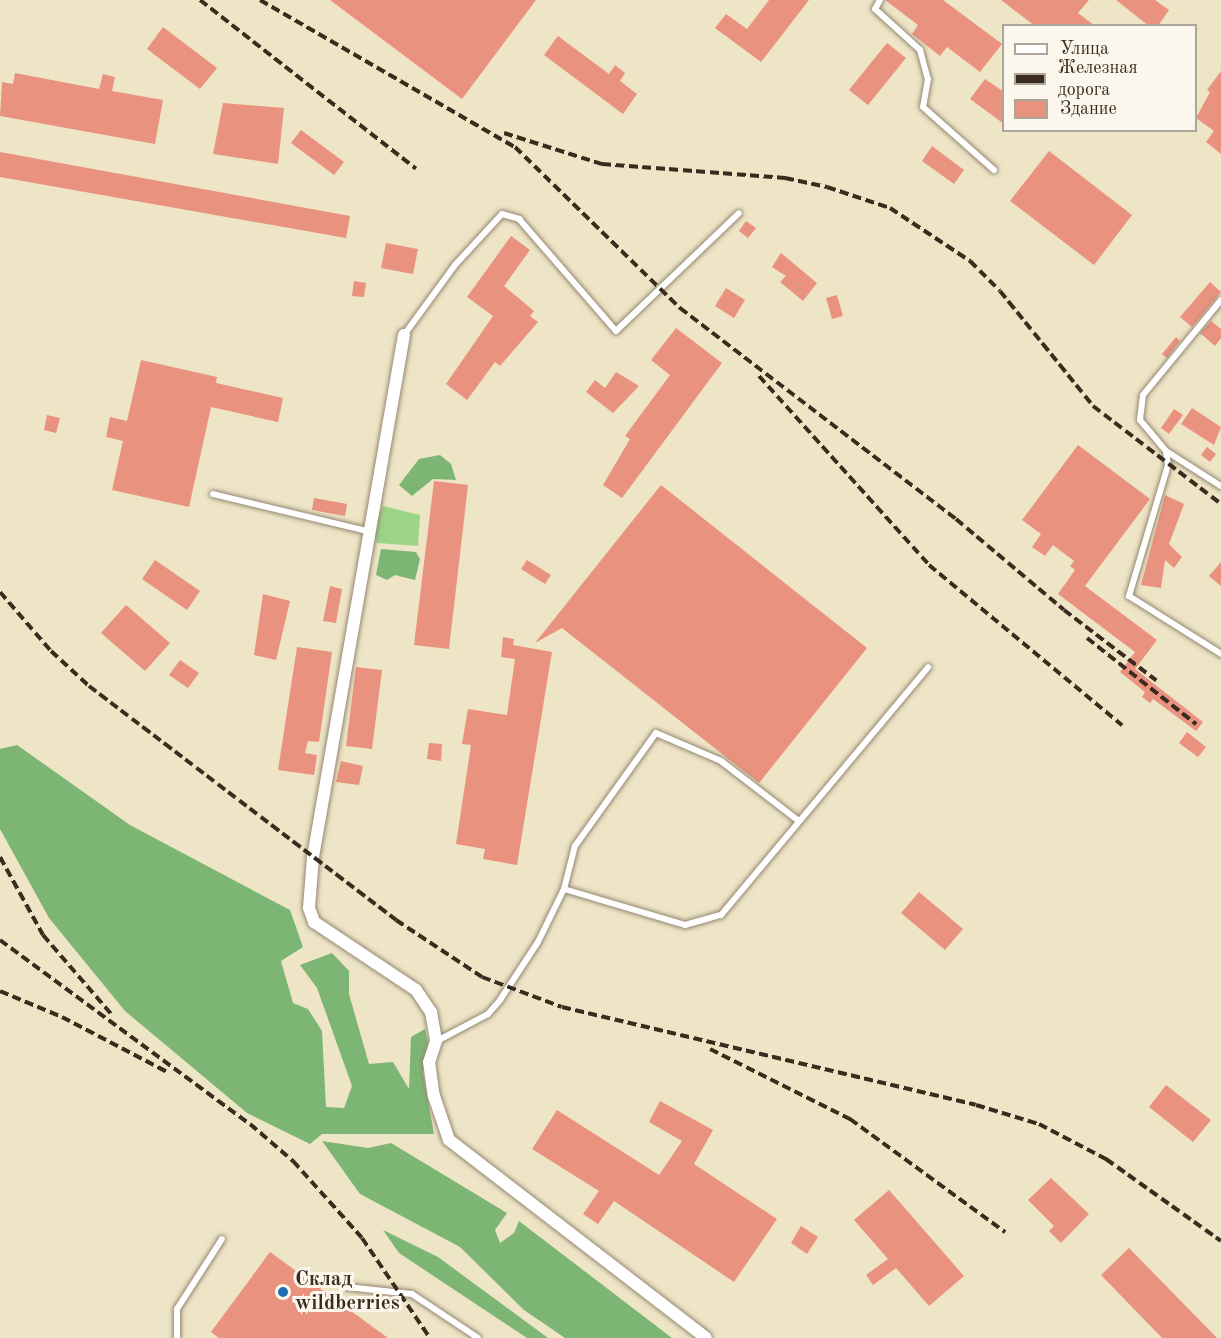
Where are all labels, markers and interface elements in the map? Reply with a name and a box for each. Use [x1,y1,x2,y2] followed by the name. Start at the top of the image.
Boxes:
[1002,24,1197,132] legend
[1060,40,1109,58] text: Улица
[1058,59,1138,99] text: Железная дорога
[1060,100,1117,118] text: Здание
[295,1267,400,1317] place label: Склад wildberries
[276,1285,290,1299] marker: Склад wildberries

